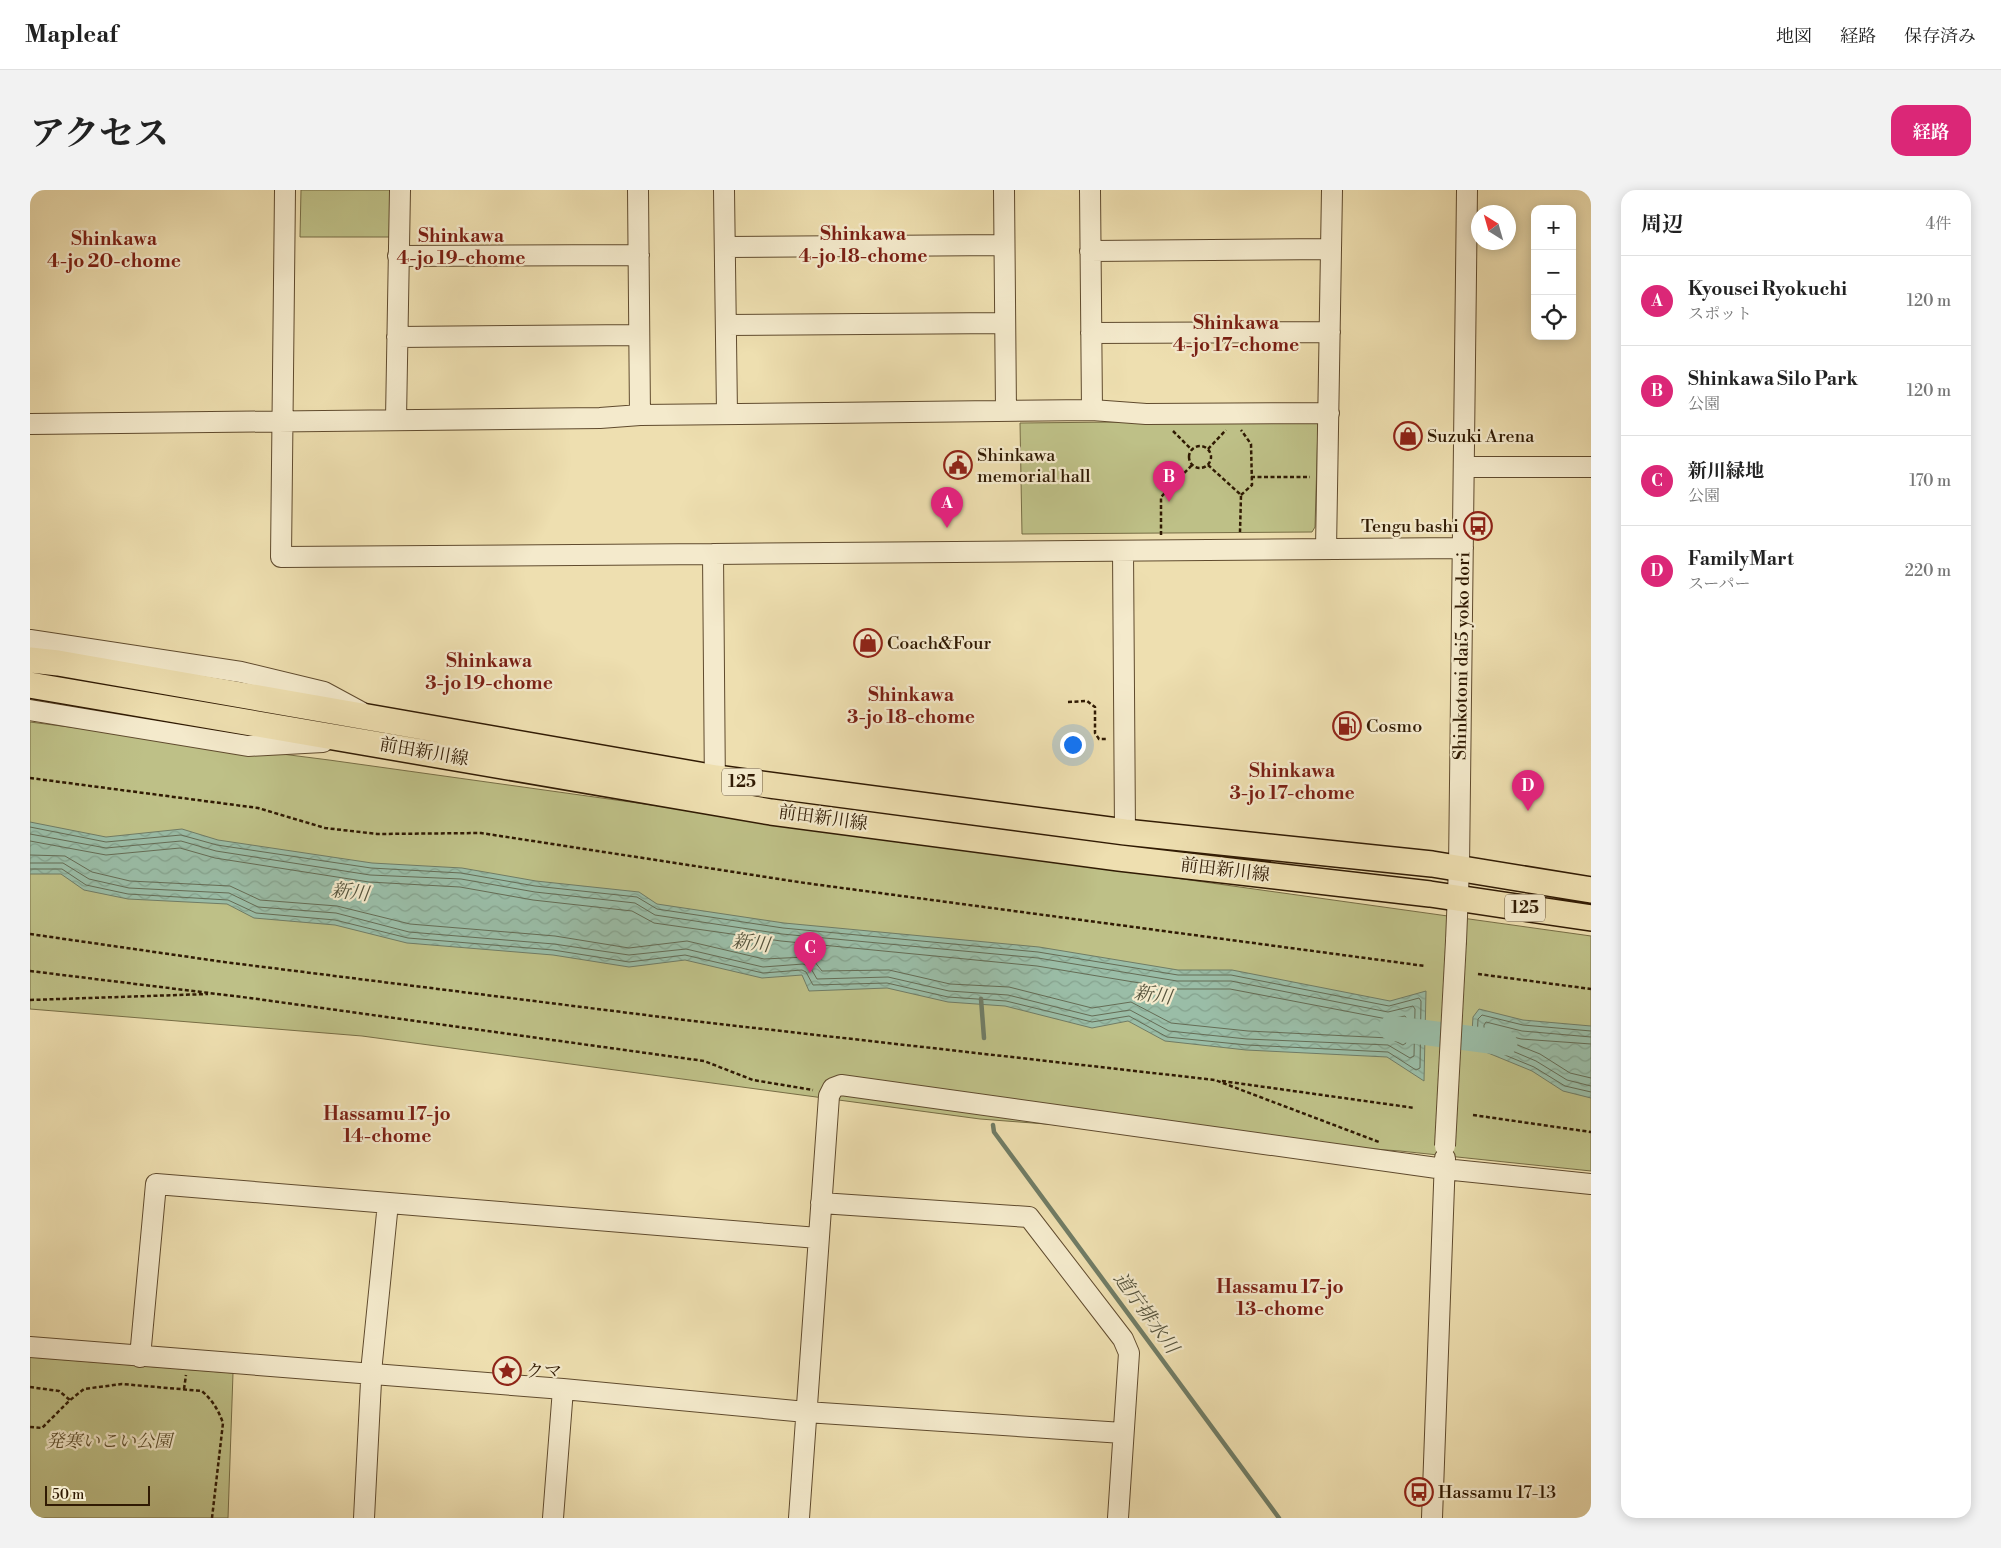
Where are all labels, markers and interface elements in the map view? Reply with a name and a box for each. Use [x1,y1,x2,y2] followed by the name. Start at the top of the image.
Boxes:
[25,20,118,50] text: Mapleaf
[1776,25,1812,48] text: 地図
[1840,25,1876,48] text: 経路
[1904,25,1976,48] text: 保存済み
[1891,105,1971,156] button: 経路
[30,113,169,156] text: アクセス
[1471,205,1516,250] north arrow
[1531,205,1576,340] map controls
[1531,205,1576,250] button: +
[1641,212,1683,238] text: 周辺
[1925,214,1951,234] text: 4件
[798,222,928,268] district label: Shinkawa 4-jo 18-chome
[397,224,525,270] district label: Shinkawa 4-jo 19-chome
[47,227,181,273] district label: Shinkawa 4-jo 20-chome
[1531,250,1576,295] button: −
[1688,277,1847,301] text: Kyousei Ryokuchi
[1651,291,1663,311] text: A
[1907,291,1951,311] text: 120 m
[1531,295,1576,340] button: locate
[1688,304,1752,324] text: スポット
[1173,311,1299,357] district label: Shinkawa 4-jo 17-chome
[1688,367,1858,391] text: Shinkawa Silo Park
[1651,381,1663,401] text: B
[1907,381,1951,401] text: 120 m
[1688,394,1720,414] text: 公園
[1393,421,1423,451] shop icon: Suzuki Arena
[1427,425,1535,448] place label: Suzuki Arena
[977,444,1091,488] place label: Shinkawa memorial hall
[943,450,973,480] public building icon: Shinkawa memorial hall
[1688,459,1764,483] text: 新川緑地
[1153,461,1185,502] pin: B
[1651,471,1663,491] text: C
[1909,471,1951,491] text: 170 m
[1688,486,1720,506] text: 公園
[931,487,963,528] pin: A
[1463,511,1493,541] bus stop icon: Tengu bashi
[1361,515,1459,538] place label: Tengu bashi
[1688,547,1794,571] text: FamilyMart
[1449,552,1475,760] street label: Shinkotoni dai5 yoko dori
[1651,561,1663,581] text: D
[1905,561,1951,581] text: 220 m
[1688,574,1750,594] text: スーパー
[853,628,883,658] shop icon: Coach&Four
[887,632,992,655] place label: Coach&Four
[425,649,553,695] district label: Shinkawa 3-jo 19-chome
[847,683,975,729] district label: Shinkawa 3-jo 18-chome
[1332,711,1362,741] fuel station icon: Cosmo
[1366,715,1422,738] place label: Cosmo
[1060,732,1086,758] your location
[378,733,470,771] street label: 前田新川線
[1229,759,1355,805] district label: Shinkawa 3-jo 17-chome
[722,768,762,796] road number: 125
[1512,770,1544,811] pin: D
[777,800,869,836] street label: 前田新川線
[1179,853,1271,887] street label: 前田新川線
[330,878,372,906] water label: 新川
[1505,894,1545,921] road number: 125
[731,929,773,957] water label: 新川
[794,932,826,973] pin: C
[1133,980,1175,1010] water label: 新川
[323,1102,451,1148] district label: Hassamu 17-jo 14-chome
[1108,1268,1185,1360] water label: 道庁排水川
[1216,1275,1344,1321] district label: Hassamu 17-jo 13-chome
[492,1356,522,1386] place icon: クマ
[526,1360,562,1383] place label: クマ
[46,1430,175,1453] park label: 発寒いこい公園
[1404,1477,1434,1507] bus stop icon: Hassamu 17-13
[1438,1481,1556,1504] place label: Hassamu 17-13
[45,1483,150,1506] scale bar
[52,1486,84,1504] text: 50 m

